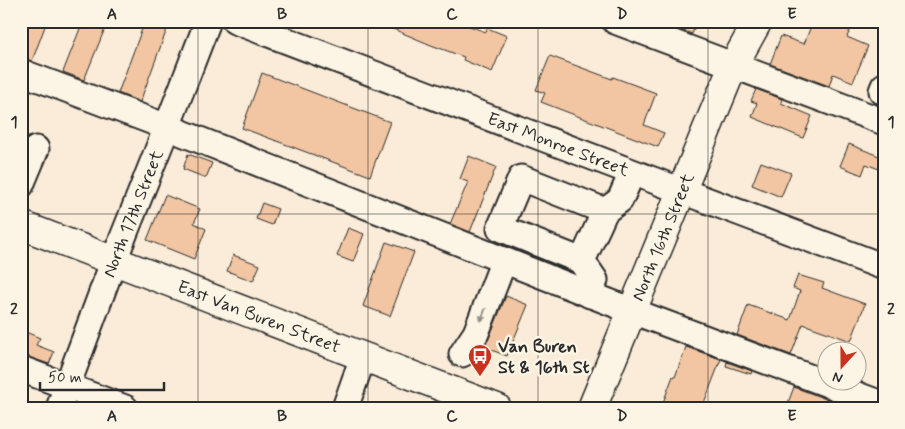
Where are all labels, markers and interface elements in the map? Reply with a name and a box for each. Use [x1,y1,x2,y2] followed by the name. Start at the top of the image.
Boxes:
[107,4,117,25] text: A
[277,4,287,25] text: B
[446,4,458,25] text: C
[616,4,628,25] text: D
[787,4,797,25] text: E
[484,107,633,183] street label: East Monroe Street
[10,112,18,133] text: 1
[887,112,895,133] text: 1
[98,146,170,281] street label: North 17th Street
[626,169,701,305] street label: North 16th Street
[174,275,344,360] street label: East Van Buren Street
[10,299,18,320] text: 2
[887,299,895,320] text: 2
[479,308,487,323] one-way arrow
[498,335,590,380] place label: Van Buren St & 16th St
[818,342,868,392] north arrow
[467,343,493,377] bus stop icon: Van Buren St & 16th St
[40,359,164,391] scale bar
[830,367,845,387] text: N
[48,368,82,388] text: 50 m
[107,406,117,427] text: A
[277,406,287,427] text: B
[446,406,458,427] text: C
[616,406,628,427] text: D
[787,406,797,427] text: E

